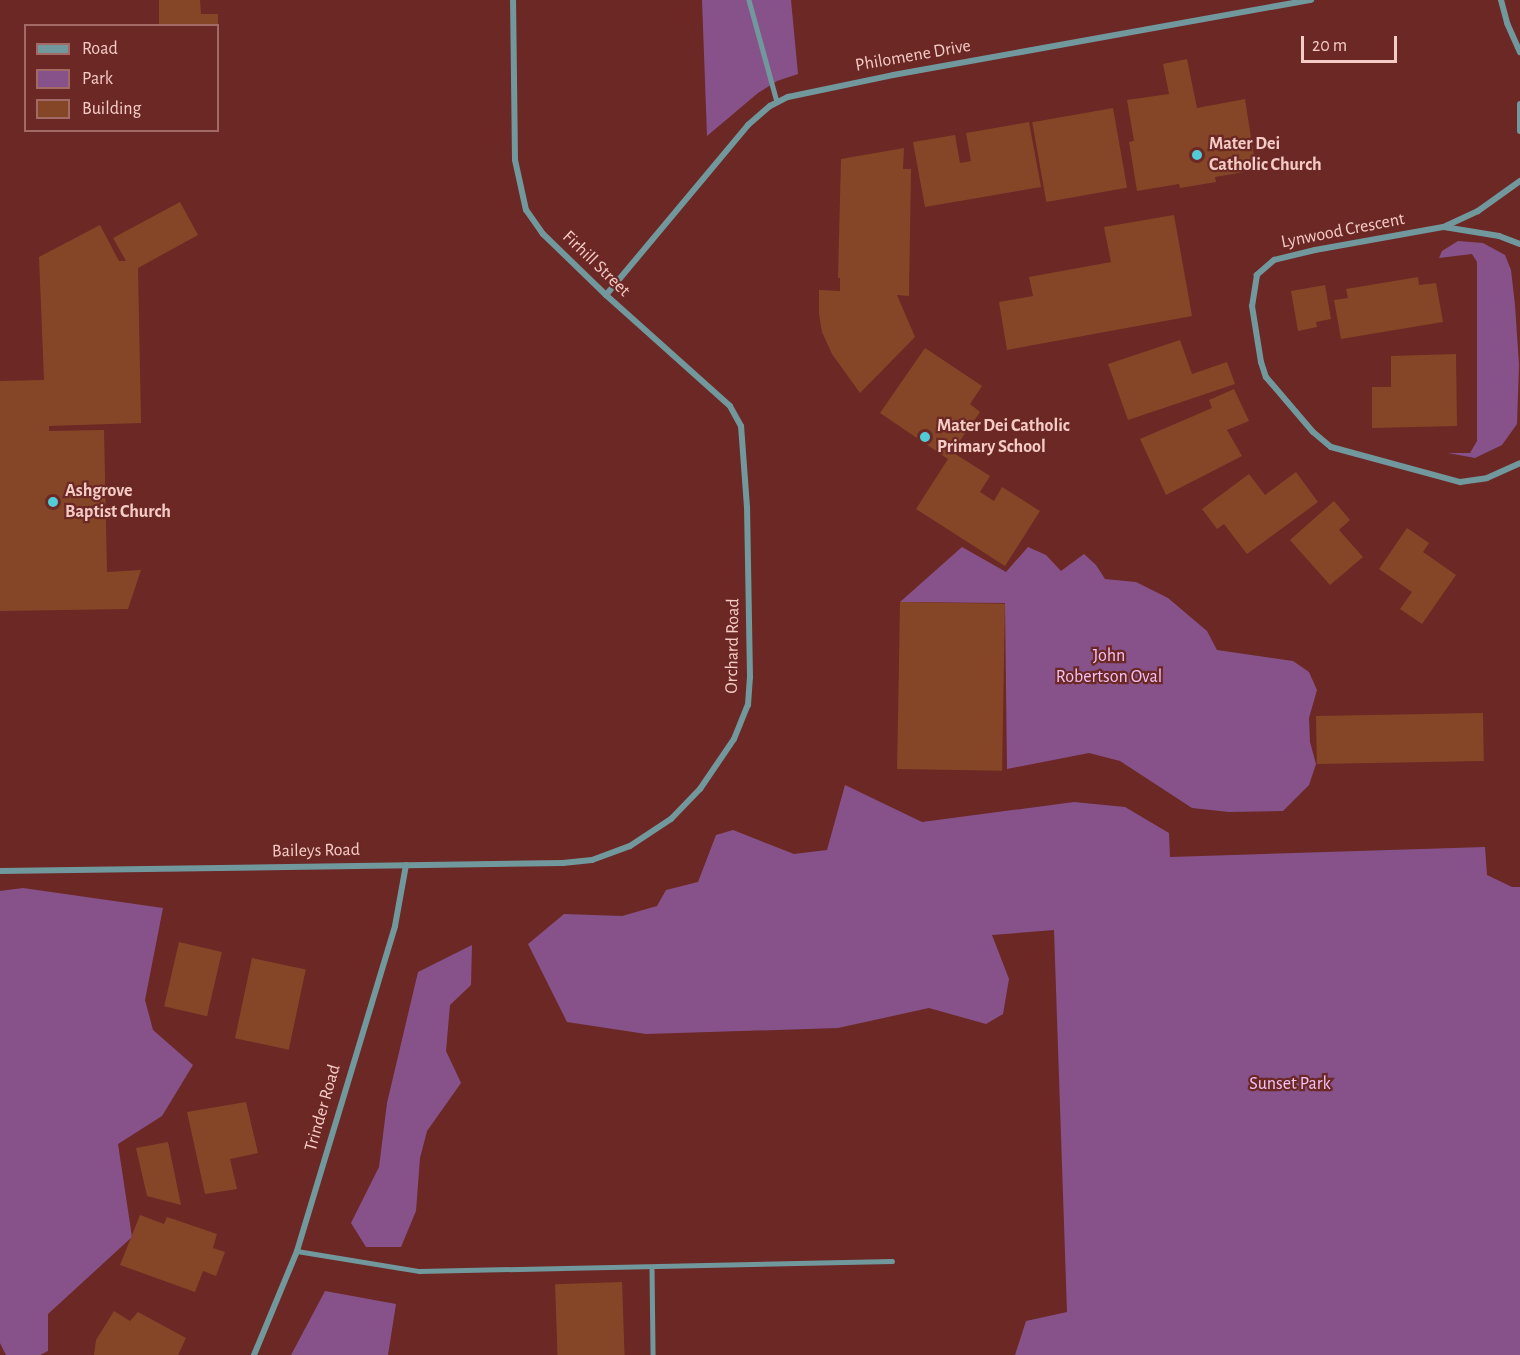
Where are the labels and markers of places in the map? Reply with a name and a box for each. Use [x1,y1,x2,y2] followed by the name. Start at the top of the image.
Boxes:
[1209,134,1322,176] place label: Mater Dei Catholic Church
[1190,148,1204,162] marker: Mater Dei Catholic Church
[937,416,1070,458] place label: Mater Dei Catholic Primary School
[918,430,932,444] marker: Mater Dei Catholic Primary School
[65,481,171,524] place label: Ashgrove Baptist Church
[46,495,60,509] marker: Ashgrove Baptist Church

